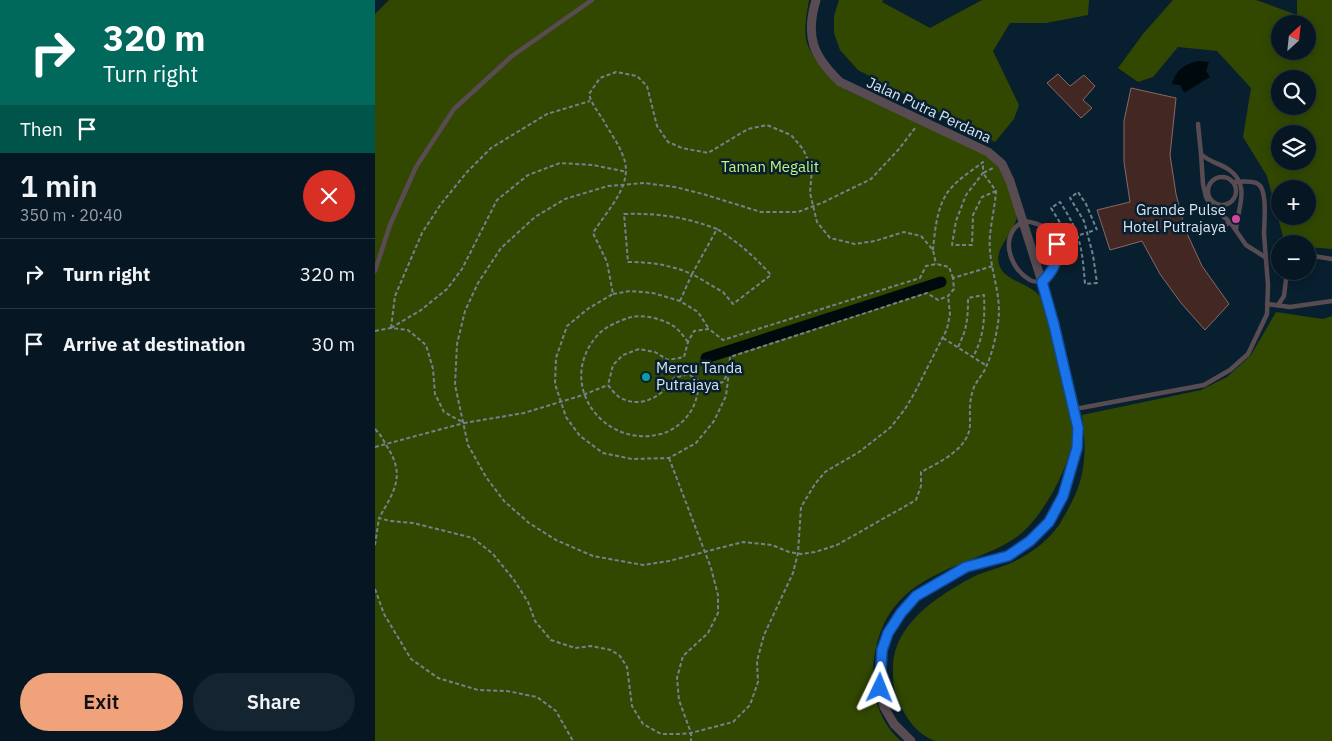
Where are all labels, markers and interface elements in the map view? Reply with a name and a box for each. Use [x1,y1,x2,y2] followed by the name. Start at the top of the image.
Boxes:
[103,15,206,61] text: 320 m
[1271,15,1316,60] north arrow
[1271,15,1316,280] map controls
[20,20,85,85] icon: right
[103,59,198,88] text: Turn right
[1271,70,1316,115] button: search
[864,72,995,147] street label: Jalan Putra Perdana
[73,115,101,143] icon: arrive
[20,117,63,141] text: Then
[1271,125,1316,170] button: layers
[721,157,819,176] park label: Taman Megalit
[20,166,98,205] text: 1 min
[303,170,355,222] button: close
[1271,180,1316,225] button: +
[1123,200,1226,236] place label: Grande Pulse Hotel Putrajaya
[20,205,122,225] text: 350 m · 20:40
[1230,213,1242,225] marker: Grande Pulse Hotel Putrajaya
[1036,223,1078,265] pin
[1043,230,1071,258] icon: arrive
[1271,235,1316,280] button: −
[20,260,48,288] icon: right
[63,262,150,286] text: Turn right
[300,262,355,286] text: 320 m
[20,330,48,358] icon: arrive
[63,332,246,356] text: Arrive at destination
[311,332,355,356] text: 30 m
[656,358,742,394] place label: Mercu Tanda Putrajaya
[640,371,652,383] marker: Mercu Tanda Putrajaya
[853,661,905,713] position arrow
[20,673,183,731] button: Exit
[193,673,355,731] button: Share

